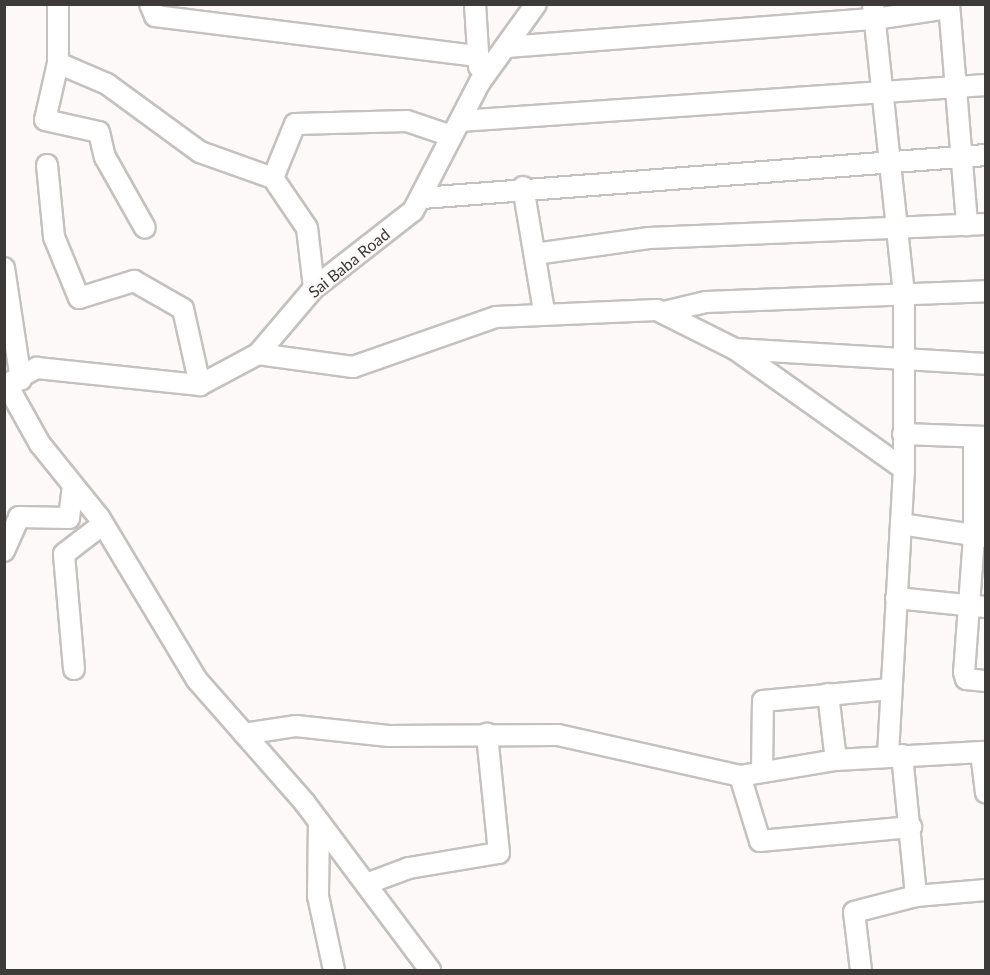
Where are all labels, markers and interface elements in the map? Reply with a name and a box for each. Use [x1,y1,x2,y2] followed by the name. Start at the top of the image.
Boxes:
[304,224,394,302] street label: Sai Baba Road

